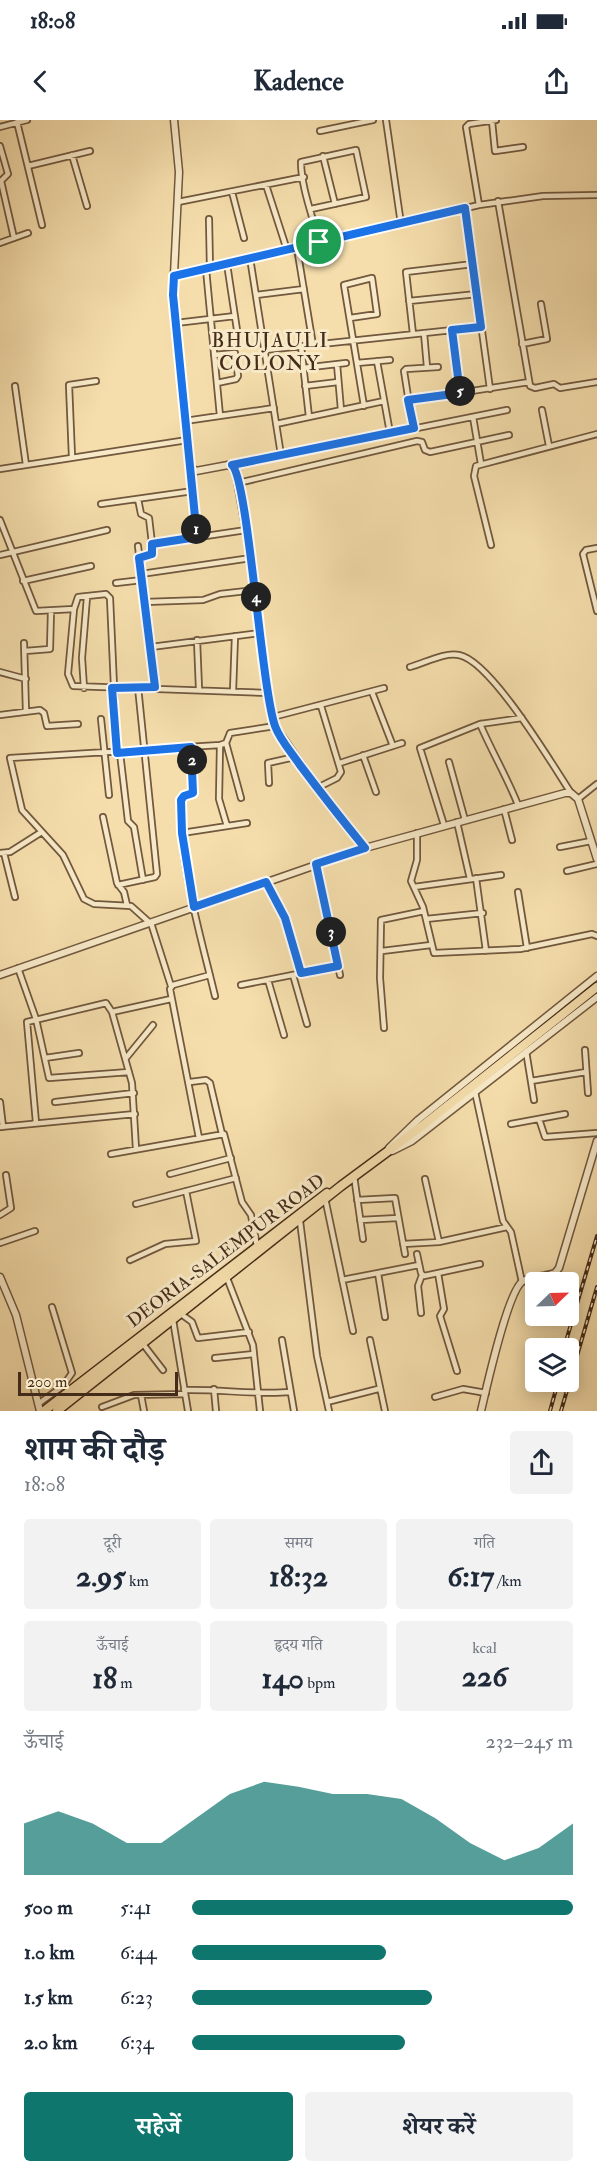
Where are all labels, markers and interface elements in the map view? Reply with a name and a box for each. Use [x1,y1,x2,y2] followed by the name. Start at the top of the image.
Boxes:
[30,7,75,35] text: 18:08
[24,65,57,98] icon: back
[253,65,344,98] text: Kadence
[540,65,573,98] icon: share
[293,216,344,267] pin
[302,225,335,258] icon: arrive
[211,328,329,376] district label: BHUJAULI COLONY
[445,376,475,406] pin: 5
[456,381,464,401] text: 5
[181,514,211,544] pin: 1
[193,519,199,539] text: 1
[241,582,271,612] pin: 4
[252,587,260,607] text: 4
[177,745,207,775] pin: 2
[188,750,196,770] text: 2
[316,917,346,947] pin: 3
[328,922,334,942] text: 3
[123,1169,329,1333] street label: DEORIA-SALEMPUR ROAD
[525,1272,579,1326] north arrow
[525,1272,579,1392] map controls
[525,1338,579,1392] button: layers
[18,1369,178,1396] scale bar
[27,1372,67,1392] text: 200 m
[24,1429,165,1470] text: शाम की दौड़
[510,1431,573,1494] button: share
[24,1472,65,1497] text: 18:08
[104,1533,121,1553] text: दूरी
[284,1533,313,1553] text: समय
[474,1533,495,1553] text: गति
[76,1558,126,1595] text: 2.95
[269,1558,328,1595] text: 18:32
[447,1558,494,1595] text: 6:17
[126,1571,149,1591] text: km
[494,1571,522,1591] text: /km
[97,1635,128,1655] text: ऊँचाई
[274,1635,323,1655] text: हृदय गति
[472,1638,497,1658] text: kcal
[462,1658,507,1695] text: 226
[92,1660,117,1697] text: 18
[262,1660,304,1697] text: 140
[117,1673,133,1693] text: m
[304,1673,335,1693] text: bpm
[24,1729,63,1754] text: ऊँचाई
[486,1729,573,1754] text: 232–245 m
[24,1895,73,1920] text: 500 m
[120,1895,152,1920] text: 5:41
[24,1940,75,1965] text: 1.0 km
[120,1940,157,1965] text: 6:44
[24,1985,73,2010] text: 1.5 km
[120,1985,153,2010] text: 6:23
[24,2030,78,2055] text: 2.0 km
[120,2030,153,2055] text: 6:34
[24,2092,293,2161] button: सहेजें
[305,2092,573,2161] button: शेयर करें

